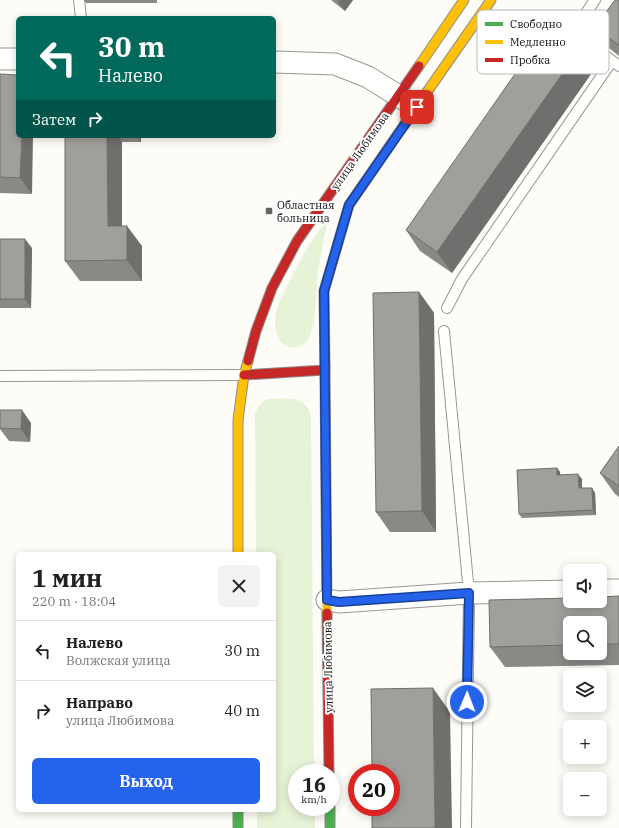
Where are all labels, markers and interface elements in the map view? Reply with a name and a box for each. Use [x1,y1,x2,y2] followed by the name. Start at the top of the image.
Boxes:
[477,10,609,74] legend
[510,17,562,31] text: Свободно
[98,28,165,65] text: 30 m
[32,32,84,84] icon: left
[510,35,566,49] text: Медленно
[510,53,550,67] text: Пробка
[98,64,163,87] text: Налево
[400,90,434,124] pin
[406,96,428,118] icon: arrive
[84,108,106,130] icon: right
[328,109,392,193] street label: улица Любимова
[32,110,76,129] text: Затем
[277,198,335,225] place label: Областная больница
[264,206,274,216] marker: Областная больница
[32,562,102,594] text: 1 мин
[563,564,607,816] map controls
[563,564,607,608] button: sound
[218,565,260,607] button: close
[32,593,116,610] text: 220 m · 18:04
[563,616,607,660] button: search
[320,621,336,713] street label: улица Любимова
[66,633,123,652] text: Налево
[32,640,54,662] icon: left
[224,641,260,660] text: 30 m
[66,652,171,669] text: Волжская улица
[563,668,607,712] button: layers
[446,681,488,723] position arrow
[66,693,133,712] text: Направо
[32,700,54,722] icon: right
[224,701,260,720] text: 40 m
[66,712,174,729] text: улица Любимова
[563,720,607,764] button: +
[32,758,260,804] button: Выход
[348,764,400,816] speed limit sign: 20
[302,771,326,798] text: 16
[563,772,607,816] button: −
[301,793,327,806] text: km/h

